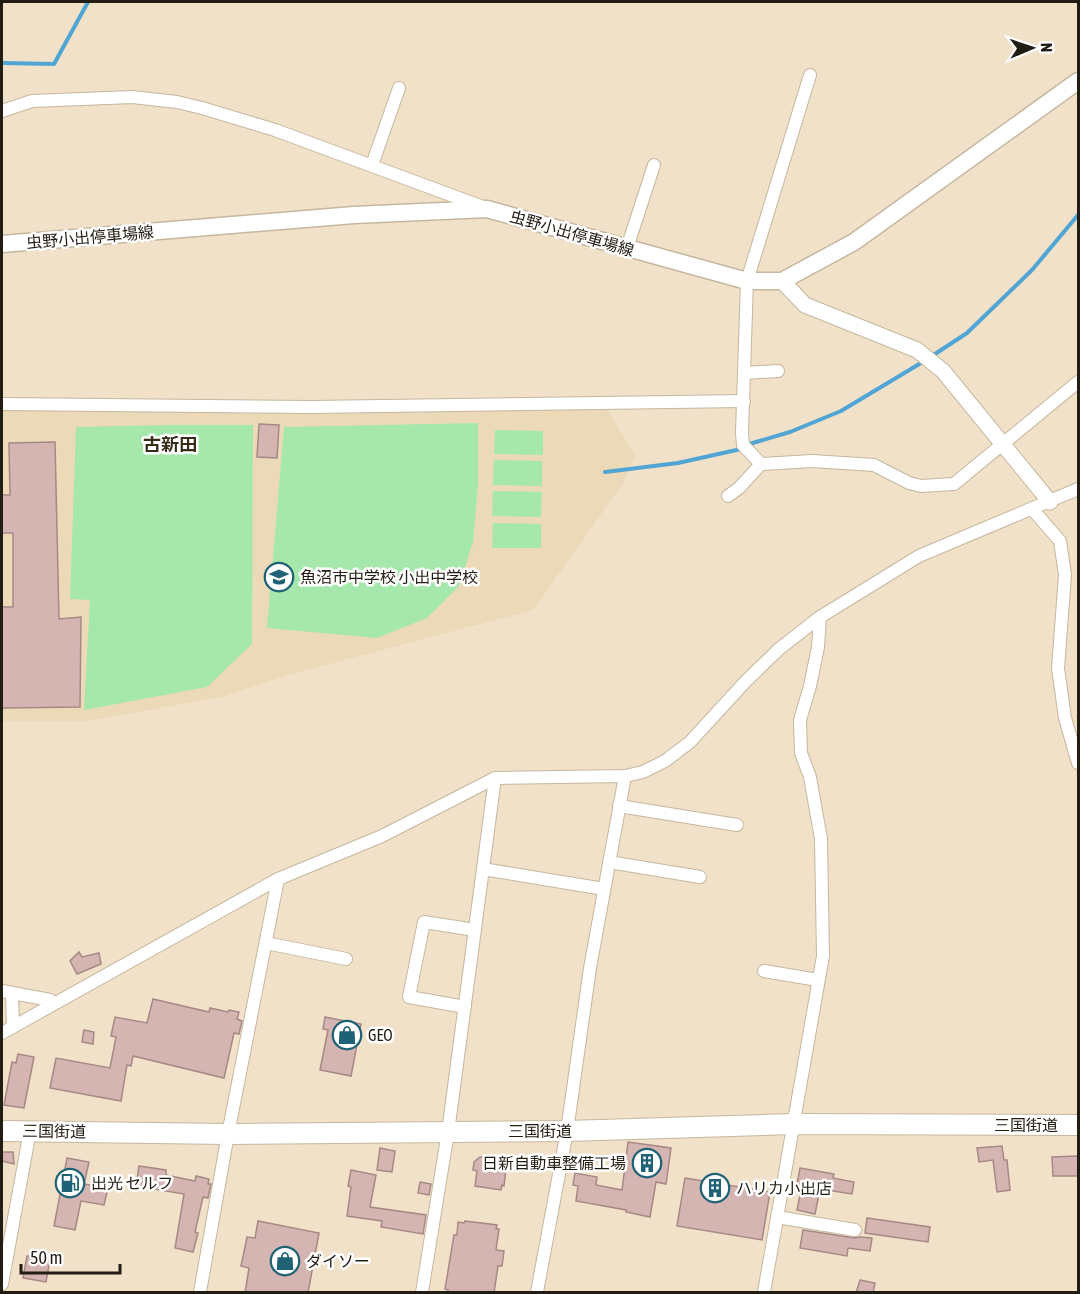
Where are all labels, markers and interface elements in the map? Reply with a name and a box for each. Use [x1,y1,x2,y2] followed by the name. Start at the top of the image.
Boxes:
[1002,18,1062,78] north arrow
[1038,42,1056,53] text: N
[508,207,636,259] street label: 虫野小出停車場線
[25,222,155,252] street label: 虫野小出停車場線
[143,434,197,455] district label: 古新田
[263,561,295,593] school or university icon: 魚沼市中学校 小出中学校
[300,568,478,586] place label: 魚沼市中学校 小出中学校
[331,1019,363,1051] shop icon: GEO
[368,1026,393,1044] place label: GEO
[994,1116,1058,1134] street label: 三国街道
[22,1121,86,1141] street label: 三国街道
[508,1122,572,1140] street label: 三国街道
[631,1147,663,1179] building icon: 日新自動車整備工場
[482,1154,626,1172] place label: 日新自動車整備工場
[54,1167,86,1199] fuel station icon: 出光 セルフ
[699,1172,731,1204] building icon: ハリカ小出店
[91,1174,173,1192] place label: 出光 セルフ
[736,1179,832,1197] place label: ハリカ小出店
[21,1237,120,1275] scale bar
[269,1245,301,1277] shop icon: ダイソー
[30,1247,62,1268] text: 50 m
[306,1252,370,1270] place label: ダイソー

